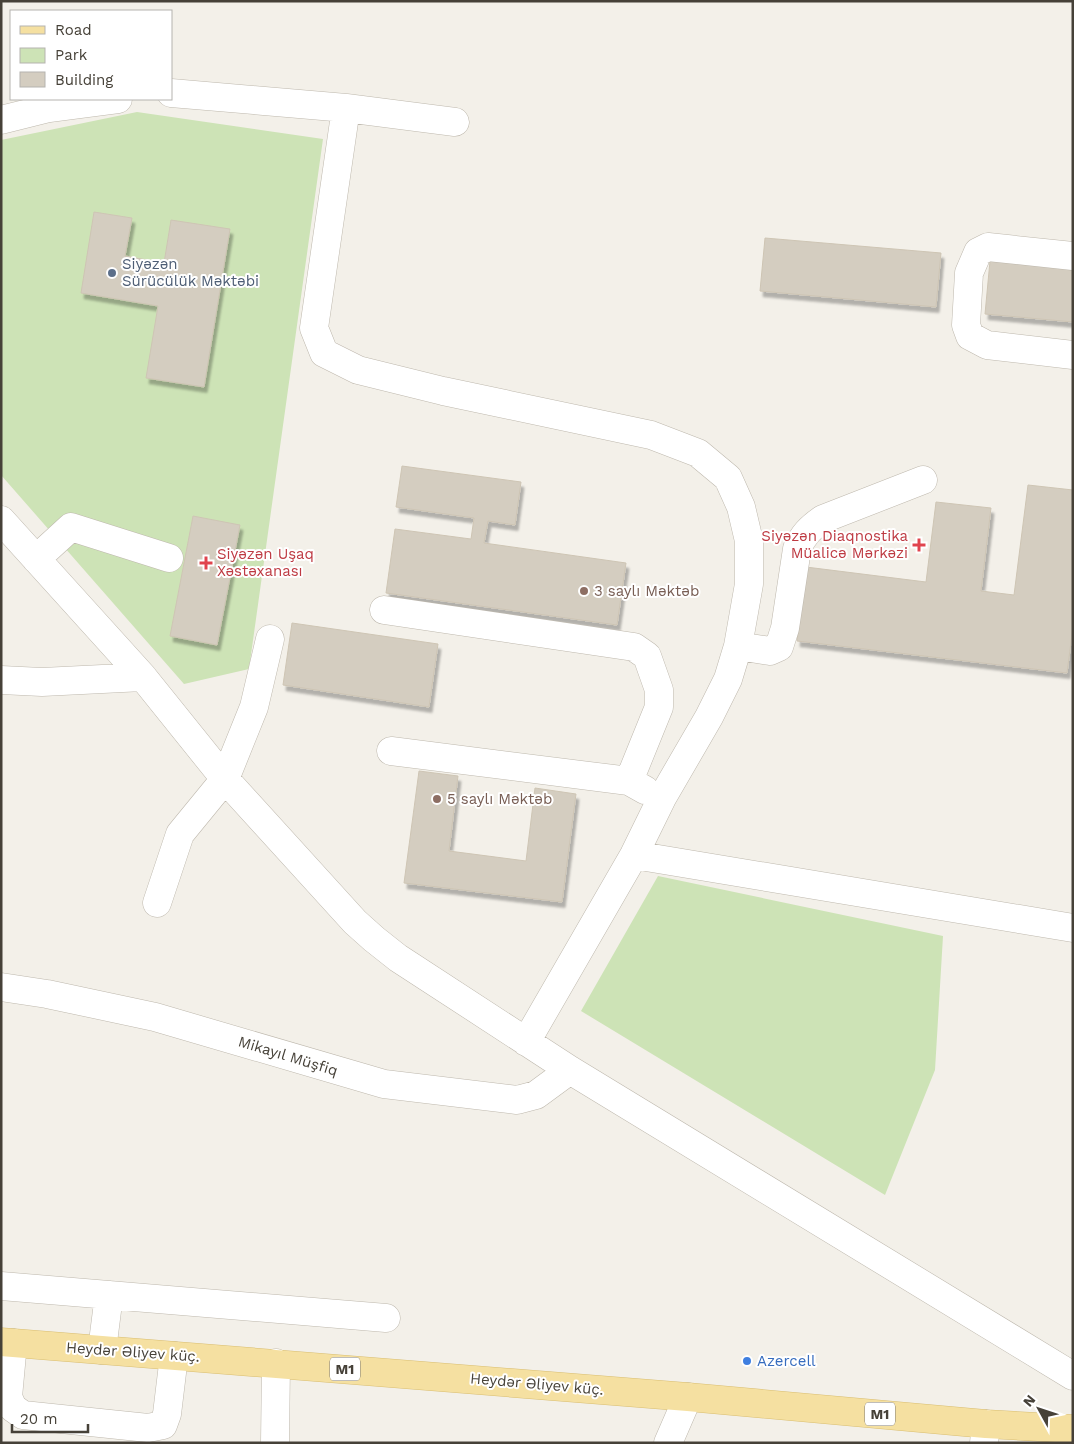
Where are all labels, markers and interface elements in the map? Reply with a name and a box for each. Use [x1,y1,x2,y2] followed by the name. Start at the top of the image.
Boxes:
[10,10,172,100] legend
[55,21,92,39] text: Road
[55,46,88,64] text: Park
[55,71,113,89] text: Building
[122,255,259,290] place label: Siyəzən Sürücülük Məktəbi
[106,267,118,279] marker: Siyəzən Sürücülük Məktəbi
[761,527,908,562] place label: Siyəzən Diaqnostika Müalicə Mərkəzi
[912,538,926,552] marker: Siyəzən Diaqnostika Müalicə Mərkəzi
[217,545,314,580] place label: Siyəzən Uşaq Xəstəxanası
[199,556,213,570] marker: Siyəzən Uşaq Xəstəxanası
[594,582,699,600] place label: 3 saylı Məktəb
[578,585,590,597] marker: 3 saylı Məktəb
[447,790,552,808] place label: 5 saylı Məktəb
[431,793,443,805] marker: 5 saylı Məktəb
[236,1032,340,1080] street label: Mikayıl Müşfiq
[66,1338,200,1366] street label: Heydər Əliyev küç.
[757,1352,816,1370] place label: Azercell
[741,1355,753,1367] marker: Azercell
[330,1358,360,1380] road number: M1
[469,1369,605,1399] street label: Heydər Əliyev küç.
[1014,1384,1064,1434] north arrow
[1020,1392,1039,1410] text: N
[12,1402,89,1434] scale bar
[865,1402,895,1426] road number: M1
[20,1410,58,1428] text: 20 m

